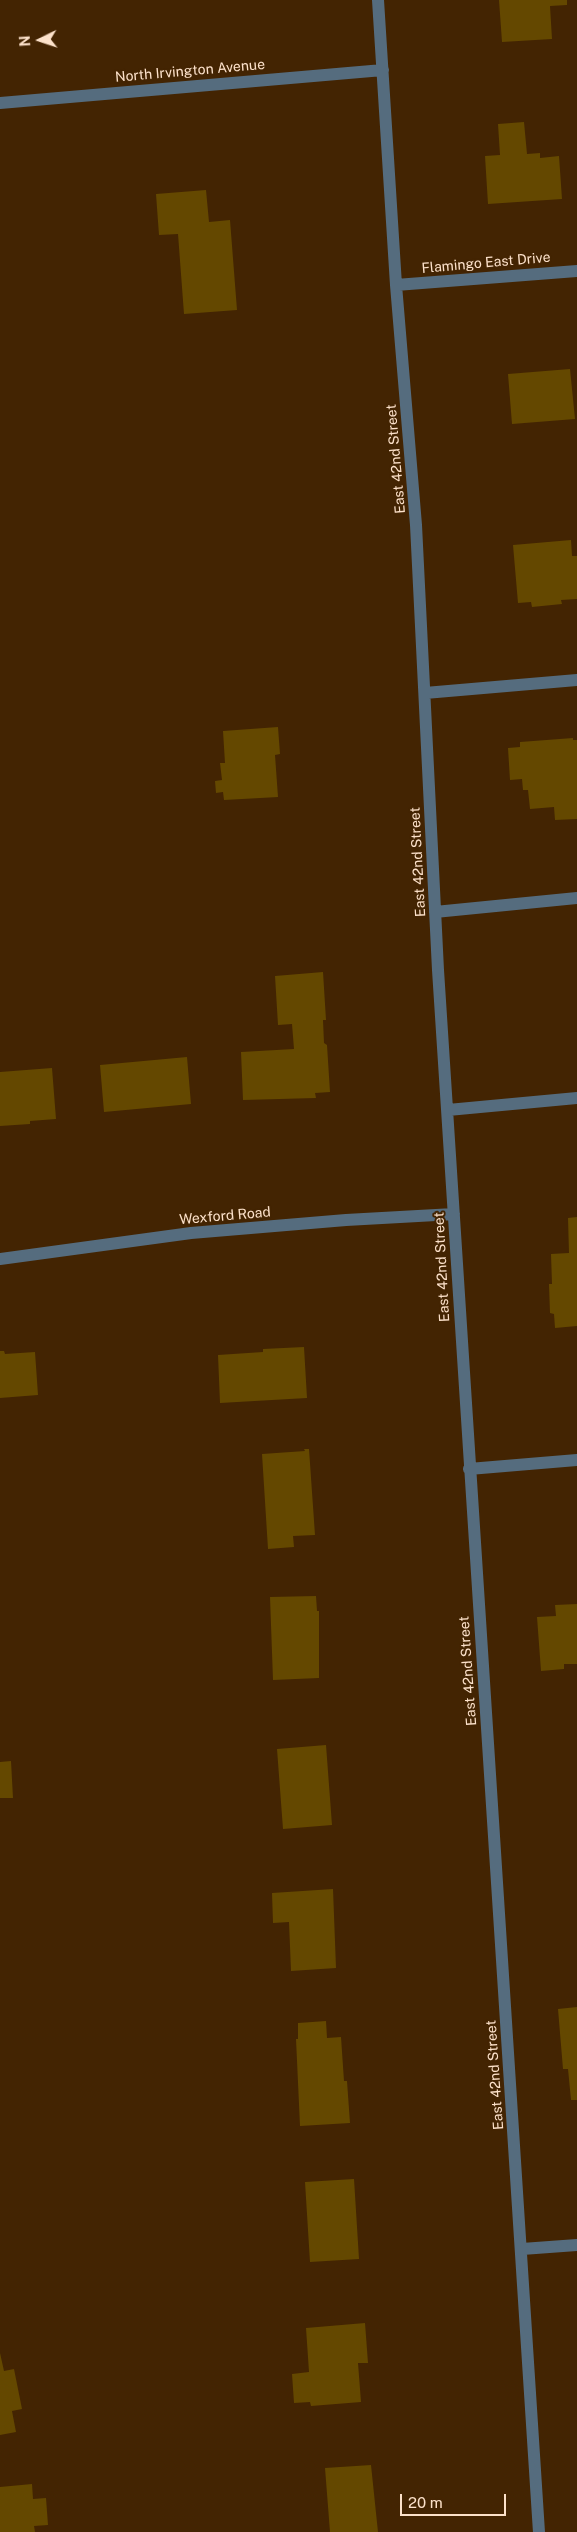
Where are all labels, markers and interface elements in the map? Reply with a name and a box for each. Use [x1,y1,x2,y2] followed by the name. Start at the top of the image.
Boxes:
[15,15,65,65] north arrow
[17,35,33,47] text: N
[114,56,266,86] street label: North Irvington Avenue
[421,249,551,277] street label: Flamingo East Drive
[383,404,409,514] street label: East 42nd Street
[407,807,429,917] street label: East 42nd Street
[179,1204,271,1228] street label: Wexford Road
[431,1212,453,1322] street label: East 42nd Street
[456,1616,480,1726] street label: East 42nd Street
[483,2020,507,2130] street label: East 42nd Street
[402,2484,508,2516] scale bar
[408,2494,443,2511] text: 20 m

